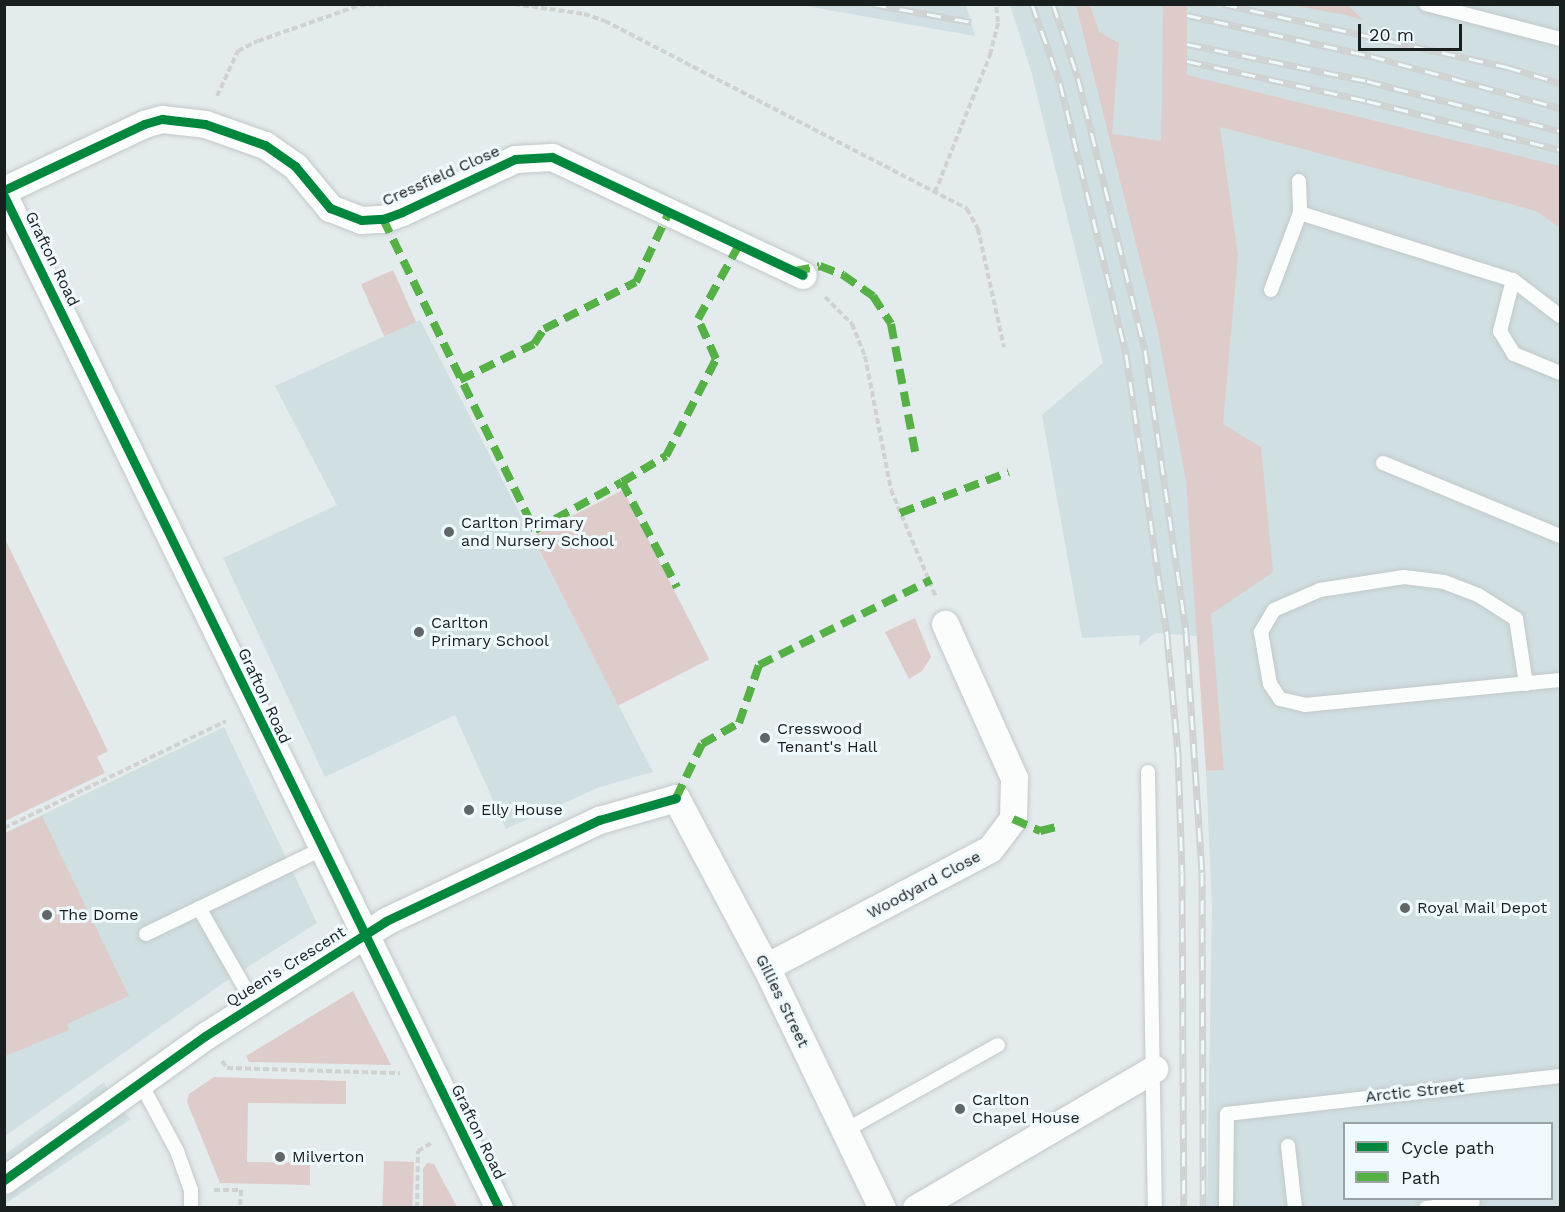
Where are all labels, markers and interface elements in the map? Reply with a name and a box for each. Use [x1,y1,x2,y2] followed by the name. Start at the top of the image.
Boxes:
[1361,12,1464,50] scale bar
[1369,24,1414,45] text: 20 m
[379,141,503,211] street label: Cressfield Close
[21,208,83,310] street label: Grafton Road
[461,513,614,551] place label: Carlton Primary and Nursery School
[442,525,456,539] marker: Carlton Primary and Nursery School
[431,613,549,651] place label: Carlton Primary School
[412,625,426,639] marker: Carlton Primary School
[234,645,294,747] street label: Grafton Road
[777,719,878,757] place label: Cresswood Tenant's Hall
[758,731,772,745] marker: Cresswood Tenant's Hall
[481,800,563,820] place label: Elly House
[462,803,476,817] marker: Elly House
[864,847,984,923] street label: Woodyard Close
[1417,898,1548,918] place label: Royal Mail Depot
[1398,901,1412,915] marker: Royal Mail Depot
[59,905,139,925] place label: The Dome
[40,908,54,922] marker: The Dome
[223,923,349,1011] street label: Queen's Crescent
[751,951,813,1051] street label: Gillies Street
[1365,1077,1465,1107] street label: Arctic Street
[447,1081,509,1183] street label: Grafton Road
[972,1090,1080,1128] place label: Carlton Chapel House
[953,1102,967,1116] marker: Carlton Chapel House
[1343,1122,1553,1200] legend
[1401,1137,1495,1158] text: Cycle path
[292,1147,364,1167] place label: Milverton
[273,1150,287,1164] marker: Milverton
[1401,1167,1441,1188] text: Path

